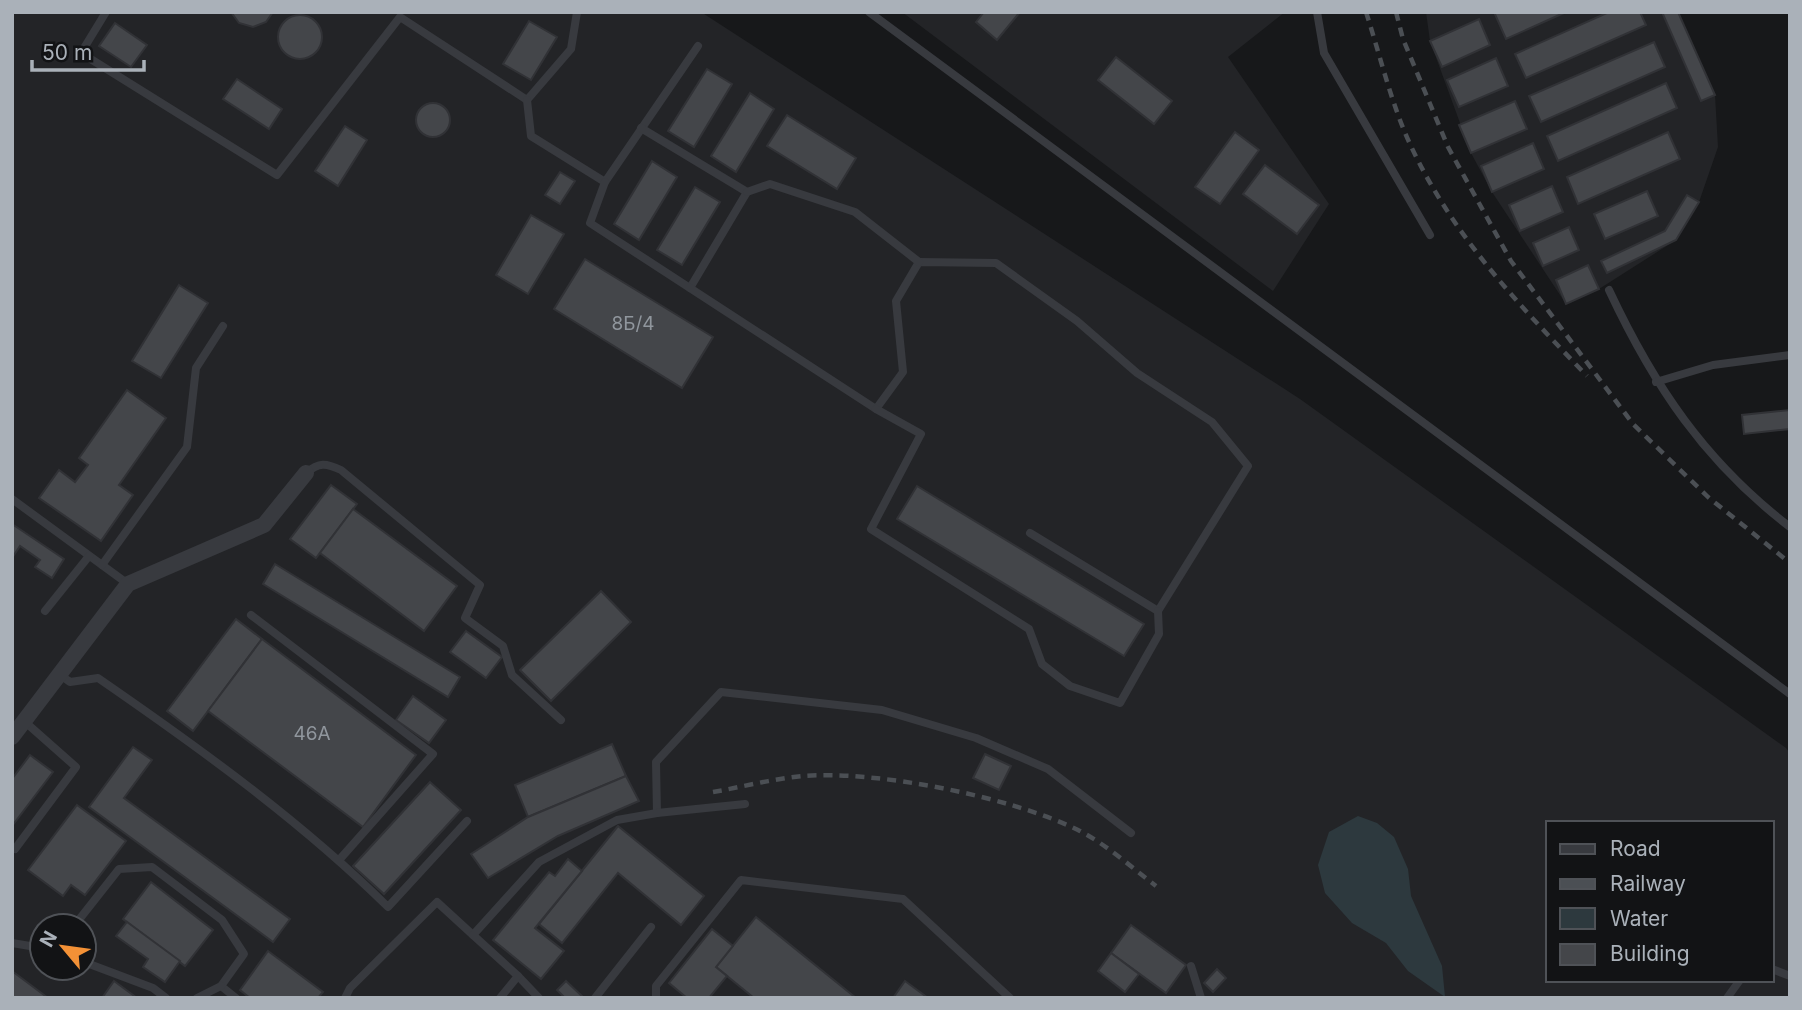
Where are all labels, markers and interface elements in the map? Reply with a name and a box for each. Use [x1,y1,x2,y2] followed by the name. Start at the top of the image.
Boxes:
[32,28,144,72] scale bar
[42,40,92,65] text: 50 m
[611,312,655,335] house number: 8Б/4
[293,722,331,745] house number: 46А
[1546,821,1774,982] legend
[1610,836,1661,861] text: Road
[1610,871,1686,896] text: Railway
[1610,906,1668,931] text: Water
[28,912,98,982] north arrow
[35,927,62,951] text: N
[1610,941,1690,966] text: Building

